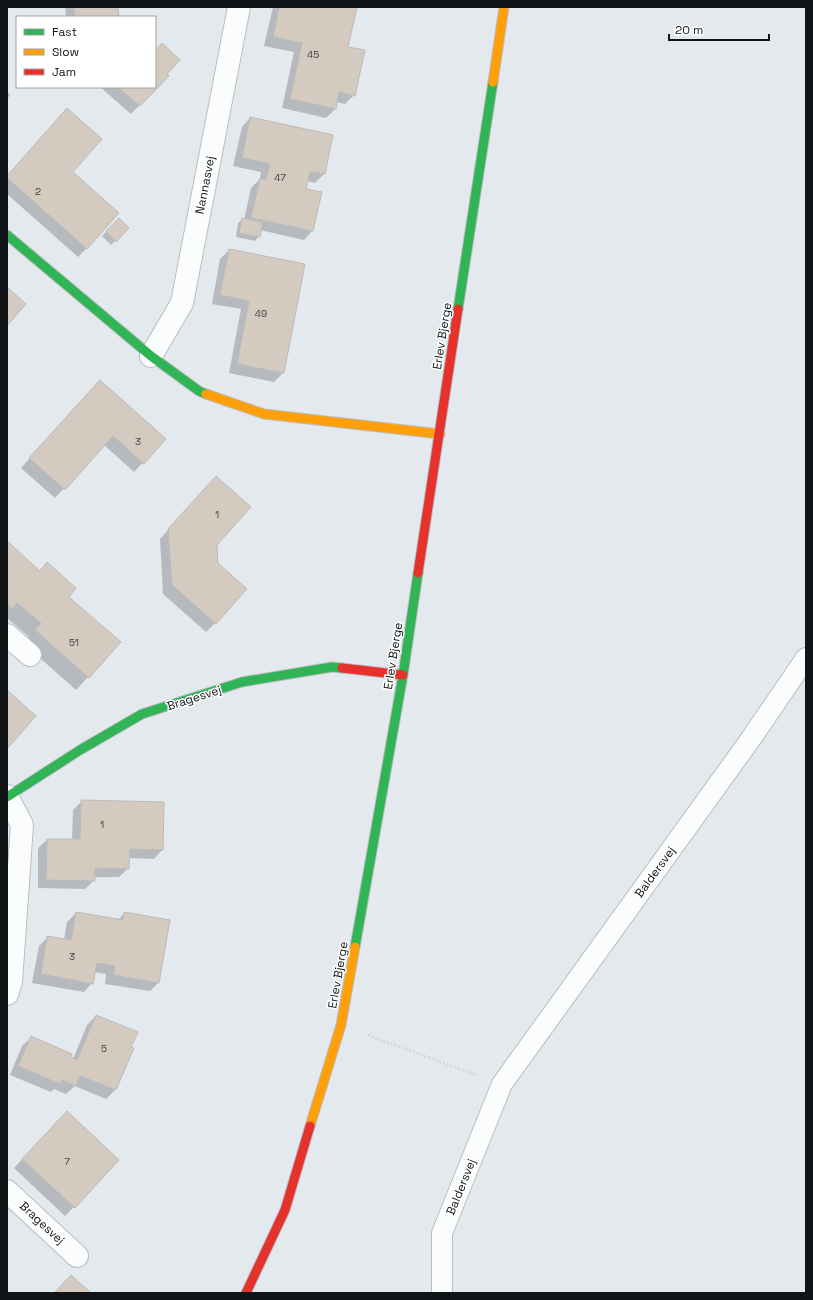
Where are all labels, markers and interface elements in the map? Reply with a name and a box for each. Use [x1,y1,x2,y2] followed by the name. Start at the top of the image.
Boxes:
[16,16,156,88] legend
[669,16,769,42] scale bar
[675,22,703,38] text: 20 m
[52,24,77,40] text: Fast
[52,44,79,60] text: Slow
[307,48,319,61] house number: 45
[52,64,76,80] text: Jam
[192,155,218,215] street label: Nannasvej
[274,171,286,184] house number: 47
[35,185,41,198] house number: 2
[429,301,455,371] street label: Erlev Bjerge
[255,307,267,320] house number: 49
[135,435,141,448] house number: 3
[215,508,219,521] house number: 1
[380,621,406,691] street label: Erlev Bjerge
[69,636,79,649] house number: 51
[165,682,223,714] street label: Bragesvej
[100,818,104,831] house number: 1
[631,843,679,901] street label: Baldersvej
[324,940,352,1010] street label: Erlev Bjerge
[69,950,75,963] house number: 3
[101,1042,107,1055] house number: 5
[64,1155,70,1168] house number: 7
[442,1156,480,1218] street label: Baldersvej
[16,1198,68,1248] street label: Bragesvej

